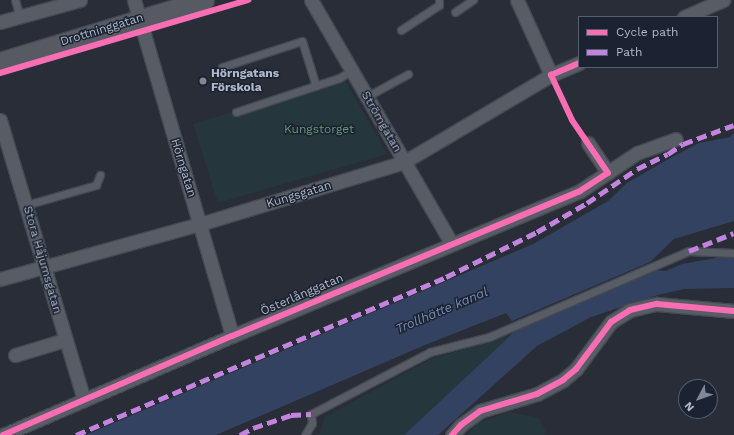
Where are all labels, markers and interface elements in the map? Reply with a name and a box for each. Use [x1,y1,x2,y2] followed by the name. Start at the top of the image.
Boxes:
[59,10,145,50] street label: Drottninggatan
[578,16,718,68] legend
[616,25,678,39] text: Cycle path
[616,45,642,59] text: Path
[211,67,279,95] place label: Hörngatans Förskola
[198,76,208,86] marker: Hörngatans Förskola
[358,89,404,155] street label: Strömgatan
[284,123,354,137] park label: Kungstorget
[167,137,199,199] street label: Hörngatan
[265,178,333,212] street label: Kungsgatan
[20,204,64,316] street label: Stora Håjumsgatan
[258,271,346,319] street label: Österlånggatan
[393,285,491,337] water label: Trollhätte kanal
[678,379,718,419] north arrow
[682,399,697,414] text: N

